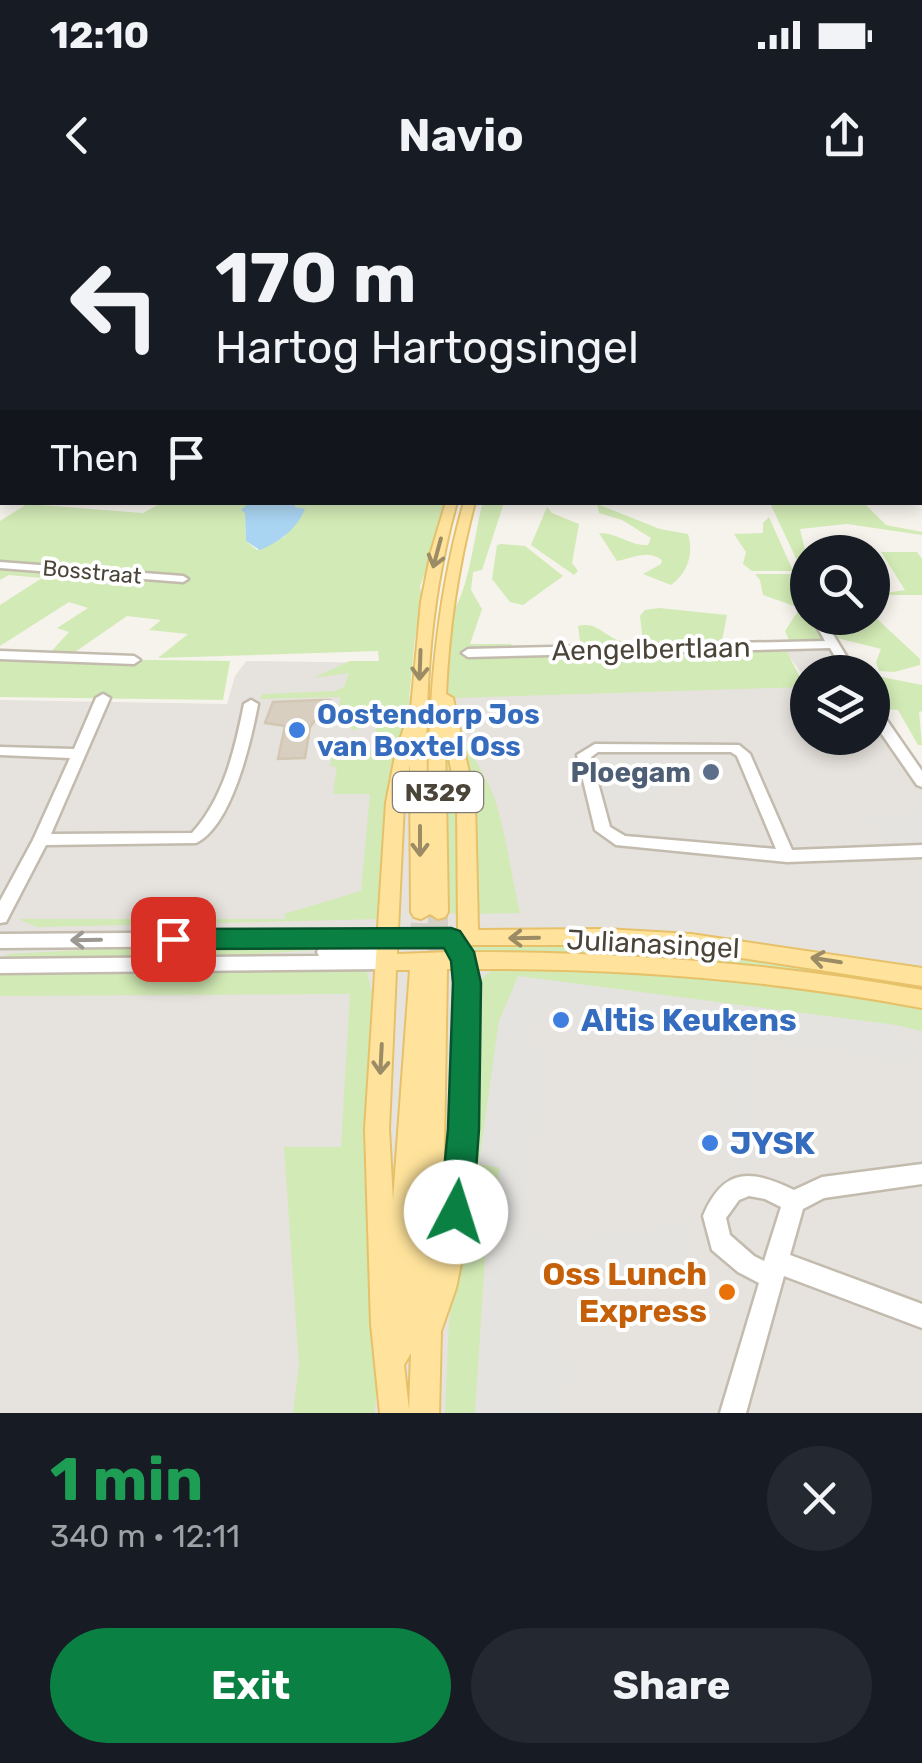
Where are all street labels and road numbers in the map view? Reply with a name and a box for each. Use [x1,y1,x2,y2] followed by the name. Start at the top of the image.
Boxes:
[41,554,143,590] street label: Bosstraat
[551,631,751,667] street label: Aengelbertlaan
[393,772,483,812] road number: N329
[566,923,740,965] street label: Julianasingel

